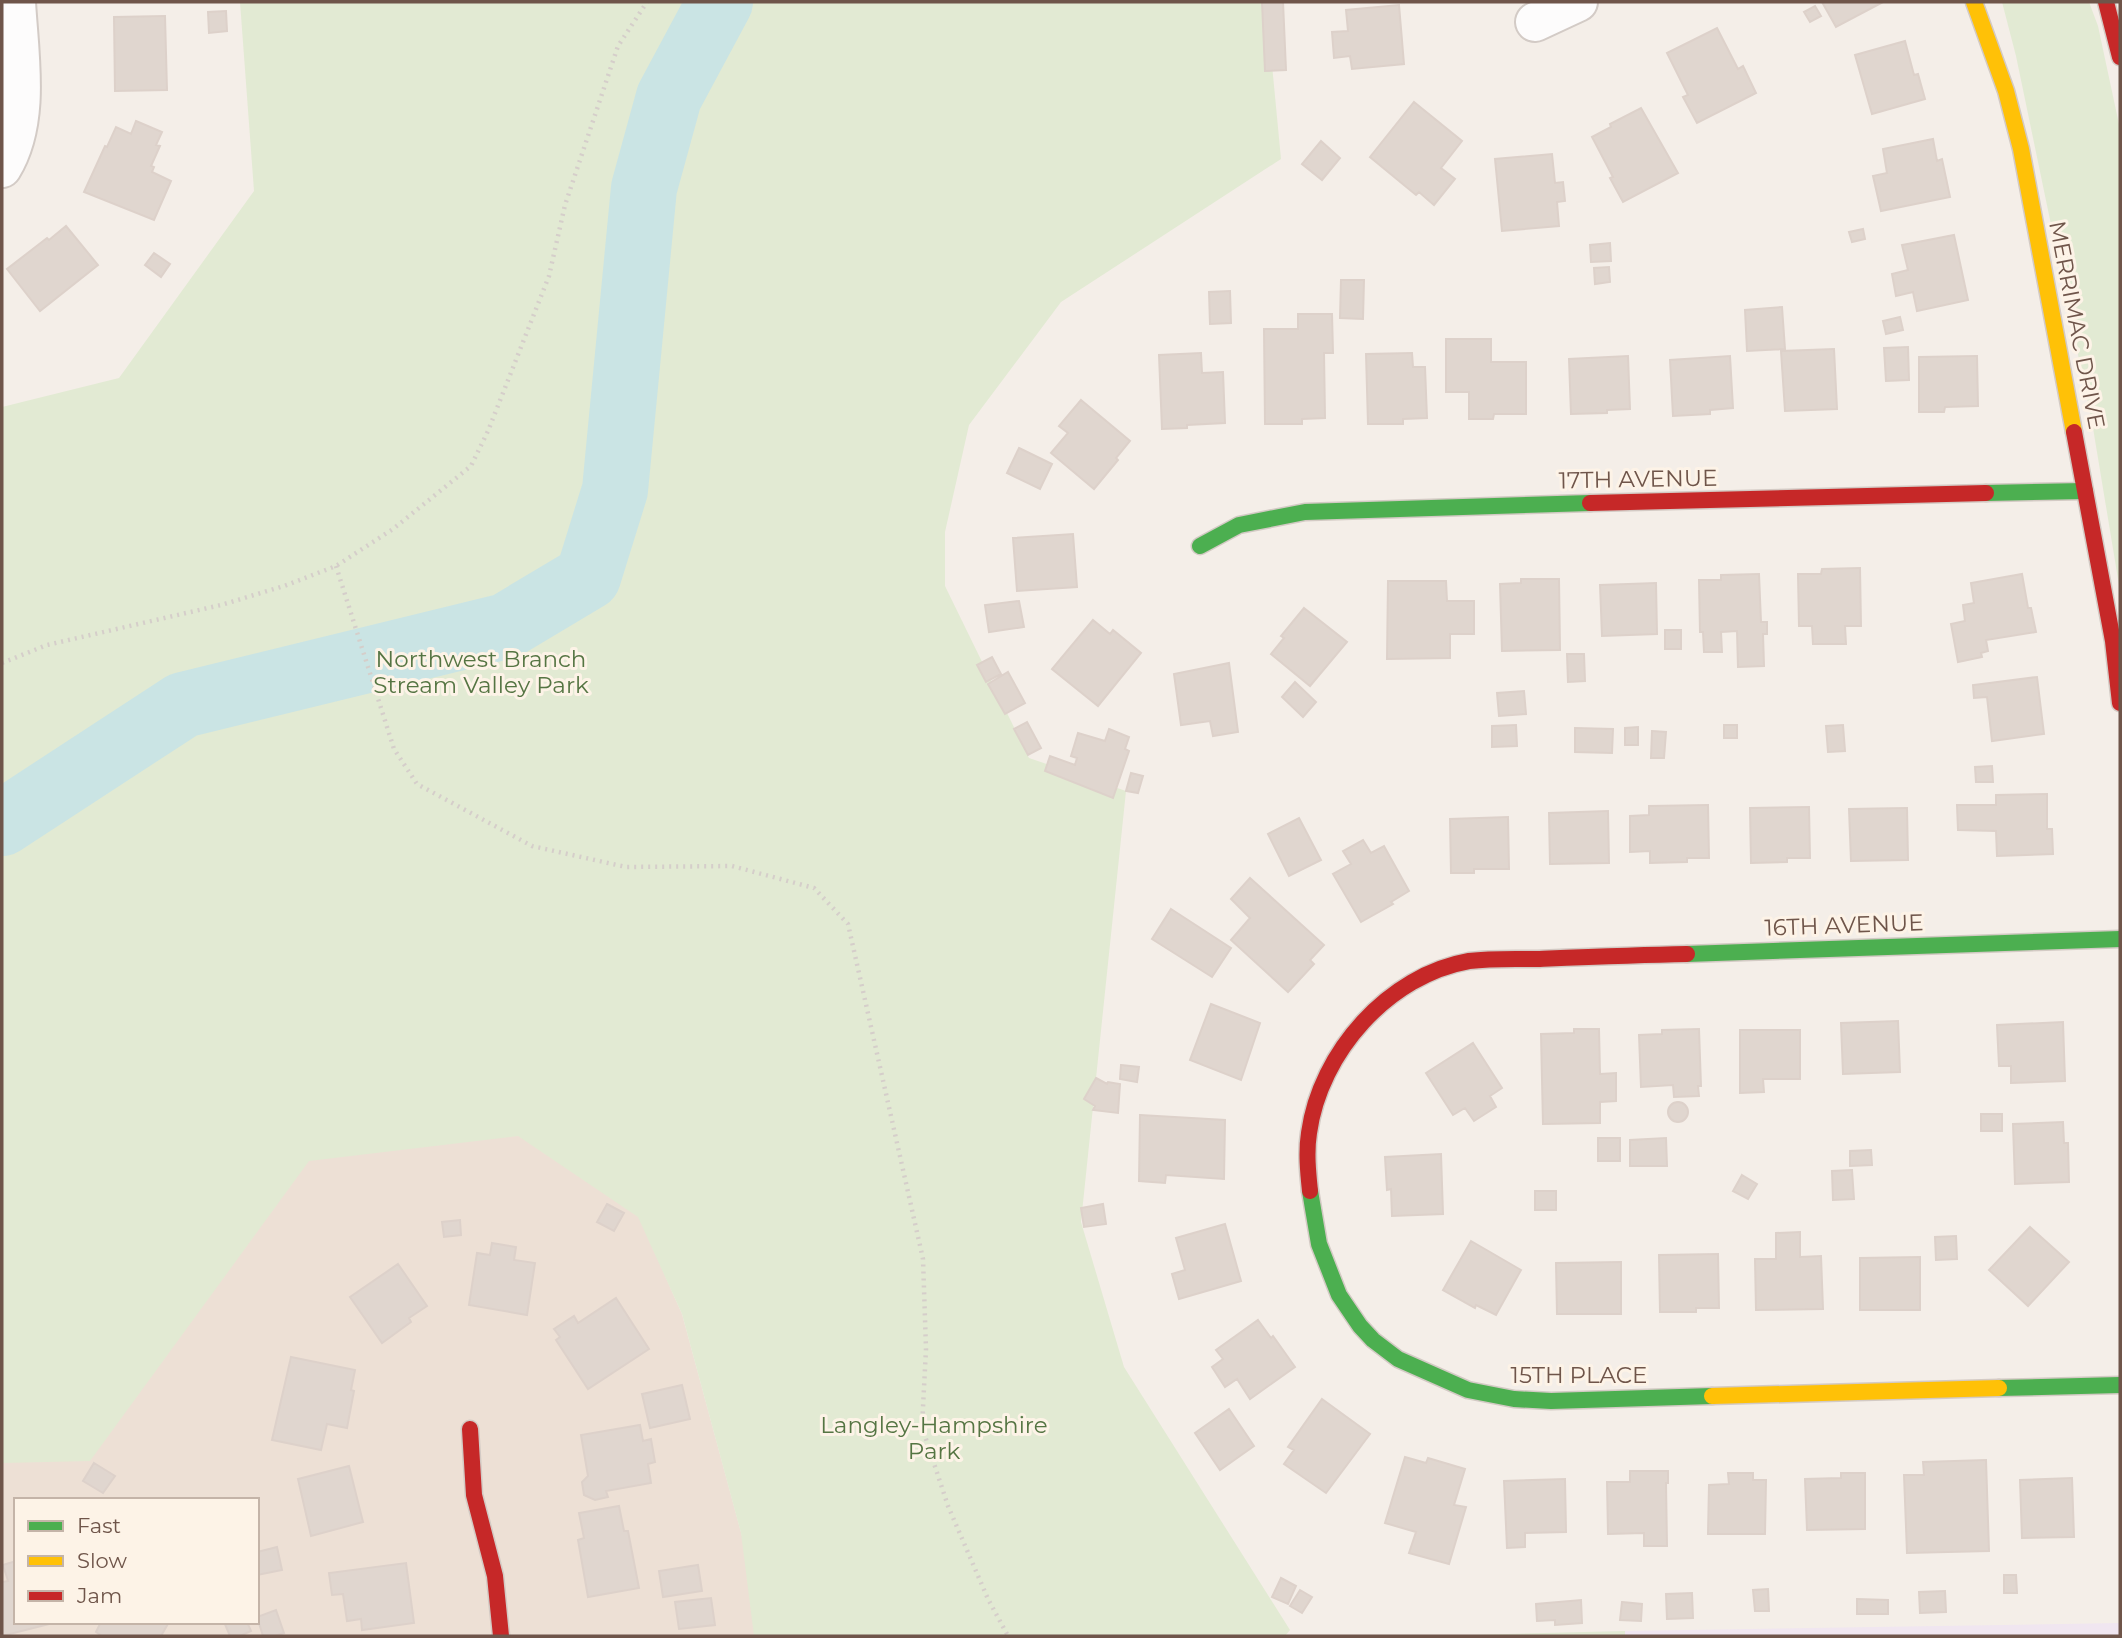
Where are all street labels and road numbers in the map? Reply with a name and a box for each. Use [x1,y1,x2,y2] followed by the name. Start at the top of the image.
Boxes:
[2043,219,2111,431] street label: MERRIMAC DRIVE
[1558,464,1718,494] street label: 17TH AVENUE
[1764,908,1924,942] street label: 16TH AVENUE
[1511,1361,1647,1389] street label: 15TH PLACE

